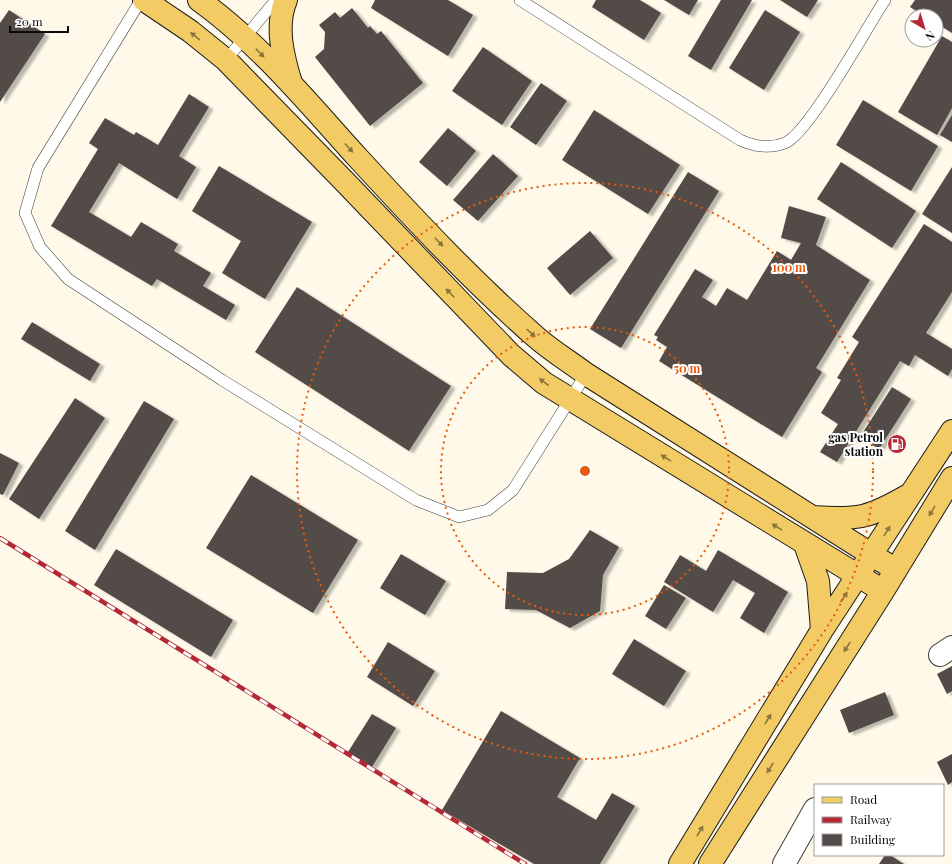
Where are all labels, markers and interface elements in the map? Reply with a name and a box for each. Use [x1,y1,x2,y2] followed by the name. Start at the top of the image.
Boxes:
[10,8,68,34] scale bar
[904,8,944,48] north arrow
[16,13,43,29] text: 20 m
[923,28,938,45] text: N
[190,32,201,40] one-way arrow
[255,48,265,58] one-way arrow
[344,143,354,153] one-way arrow
[434,237,443,247] one-way arrow
[772,259,806,275] text: 100 m
[445,288,455,298] one-way arrow
[527,328,536,337] one-way arrow
[674,360,701,376] text: 50 m
[539,378,549,386] one-way arrow
[828,429,884,459] place label: gas Petrol station
[886,433,908,455] fuel station icon: gas Petrol station
[660,455,672,462] one-way arrow
[578,464,592,478] centre of rings
[928,505,935,517] one-way arrow
[771,523,783,530] one-way arrow
[883,526,891,536] one-way arrow
[840,592,848,602] one-way arrow
[843,642,851,652] one-way arrow
[764,713,771,725] one-way arrow
[766,762,773,774] one-way arrow
[814,784,944,856] legend
[850,791,877,807] text: Road
[850,811,892,827] text: Railway
[697,825,704,837] one-way arrow
[850,831,896,847] text: Building

